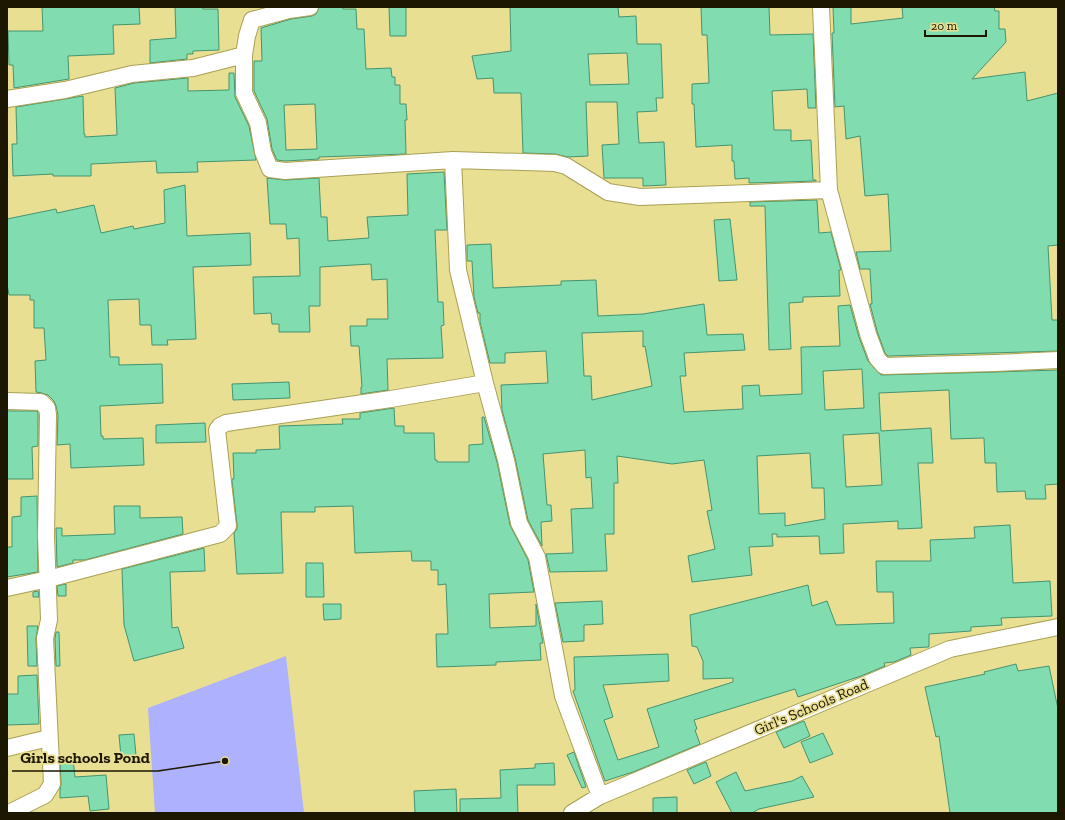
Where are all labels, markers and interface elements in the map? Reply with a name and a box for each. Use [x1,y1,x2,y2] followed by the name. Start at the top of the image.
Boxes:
[925,12,986,38] scale bar
[931,19,958,33] text: 20 m
[751,675,872,739] street label: Girl's Schools Road
[12,743,158,771] callout: Girls schools Pond
[20,748,150,767] text: Girls schools Pond

